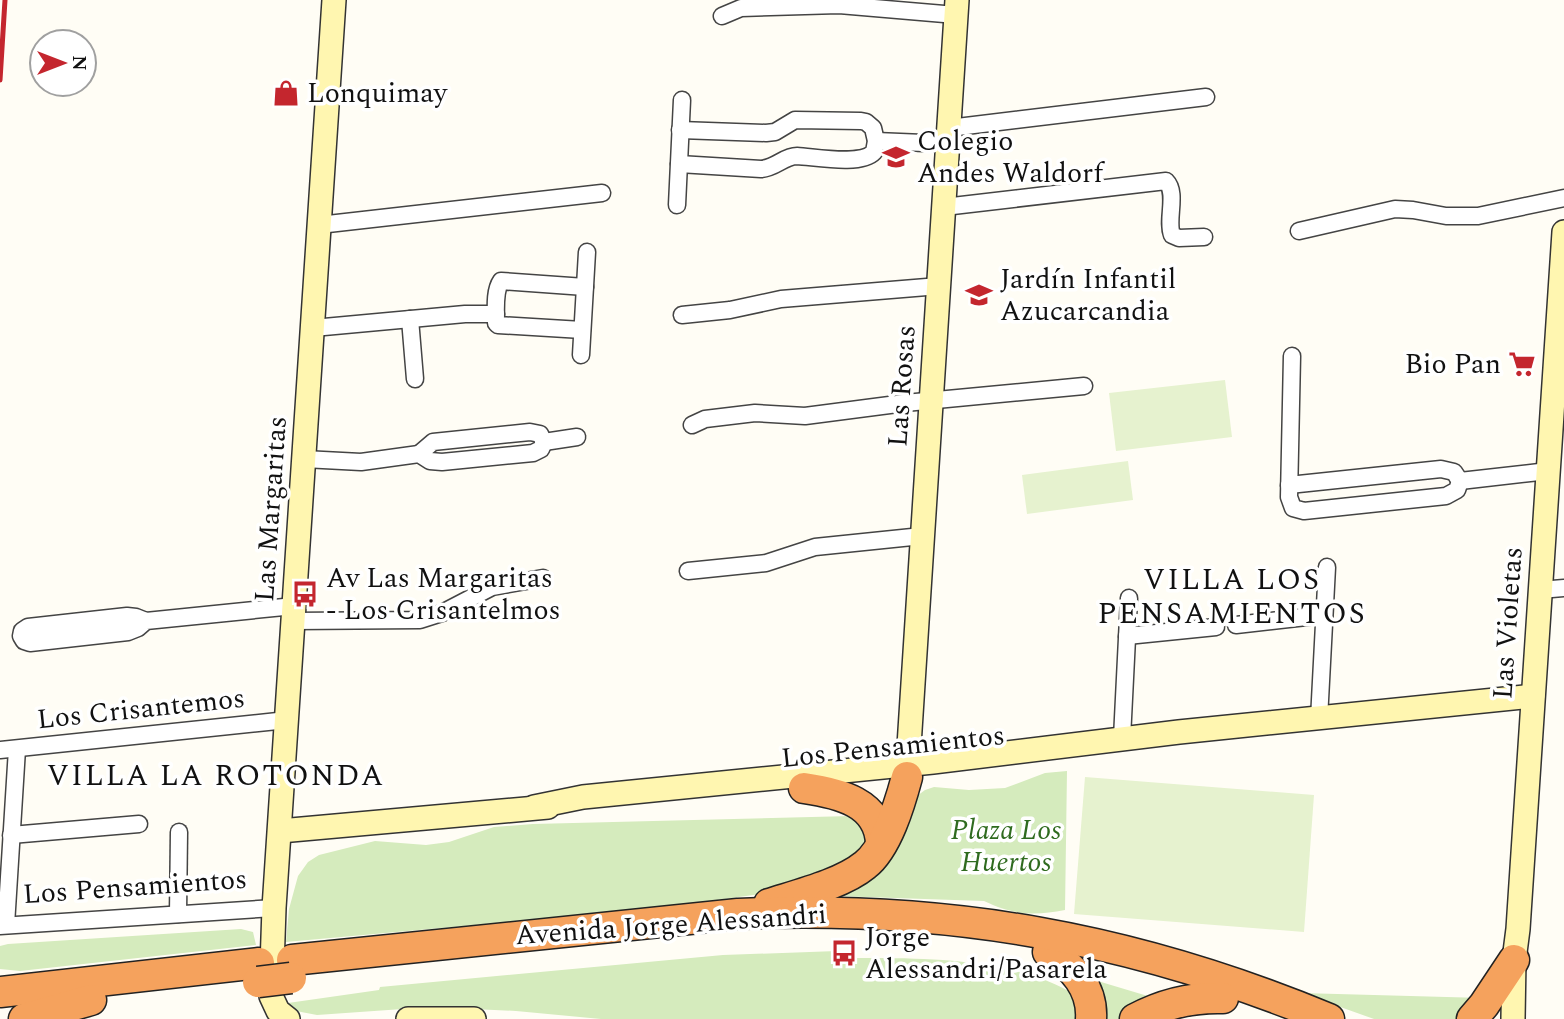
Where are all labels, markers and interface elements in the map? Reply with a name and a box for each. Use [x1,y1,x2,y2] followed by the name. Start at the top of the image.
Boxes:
[28,28,98,98] north arrow
[64,55,93,71] text: N
[307,72,449,115] place label: Lonquimay
[271,78,301,108] shop icon: Lonquimay
[917,120,1105,195] place label: Colegio Andes Waldorf
[881,142,911,172] school or university icon: Colegio Andes Waldorf
[1000,258,1176,333] place label: Jardín Infantil Azucarcandia
[964,280,994,310] school or university icon: Jardín Infantil Azucarcandia
[876,324,928,448] street label: Las Rosas
[1404,343,1501,386] place label: Bio Pan
[1507,349,1537,379] supermarket icon: Bio Pan
[243,415,299,603] street label: Las Margaritas
[1481,545,1535,701] street label: Las Violetas
[326,557,561,632] place label: Av Las Margaritas - Los Crisantelmos
[1097,557,1367,637] district label: VILLA LOS PENSAMIENTOS
[290,579,320,609] bus stop icon: Av Las Margaritas - Los Crisantelmos
[35,677,247,741] street label: Los Crisantemos
[779,714,1007,780] street label: Los Pensamientos
[47,753,385,799] district label: VILLA LA ROTONDA
[951,809,1061,884] park label: Plaza Los Huertos
[22,858,248,916] street label: Los Pensamientos
[514,893,828,957] street label: Avenida Jorge Alessandri
[865,916,1108,991] place label: Jorge Alessandri/Pasarela
[829,938,859,968] bus stop icon: Jorge Alessandri/Pasarela

